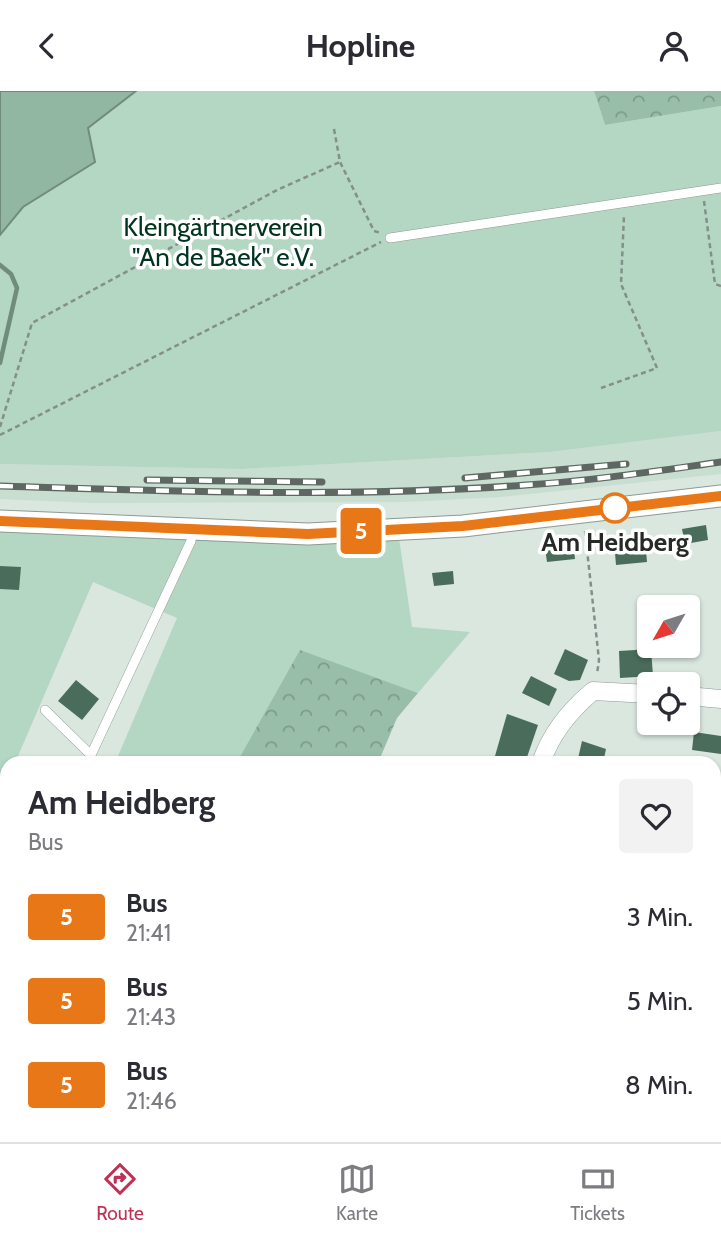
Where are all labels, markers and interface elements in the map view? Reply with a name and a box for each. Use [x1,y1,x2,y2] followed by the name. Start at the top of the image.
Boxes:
[306,26,415,65] text: Hopline
[28,27,66,65] icon: back
[655,27,693,65] icon: person
[123,211,323,273] park label: Kleingärtnerverein "An de Baek" e.V.
[600,493,630,523] marker: Am Heidberg
[338,508,384,554] line badge: 5
[355,516,367,545] text: 5
[541,526,689,558] place label: Am Heidberg
[637,595,700,658] north arrow
[637,595,700,735] map controls
[637,672,700,735] button: locate
[619,779,693,853] button: heart
[28,782,215,822] text: Am Heidberg
[28,828,63,856] text: Bus
[126,887,167,919] text: Bus
[627,901,693,933] text: 3 Min.
[60,902,73,931] text: 5
[126,919,171,947] text: 21:41
[126,971,167,1003] text: Bus
[627,985,693,1017] text: 5 Min.
[60,986,73,1015] text: 5
[126,1003,176,1031] text: 21:43
[126,1055,167,1087] text: Bus
[625,1069,693,1101] text: 8 Min.
[60,1070,73,1099] text: 5
[126,1087,177,1115] text: 21:46
[96,1160,144,1225] tab: Route
[336,1160,378,1225] tab: Karte
[570,1160,625,1225] tab: Tickets

